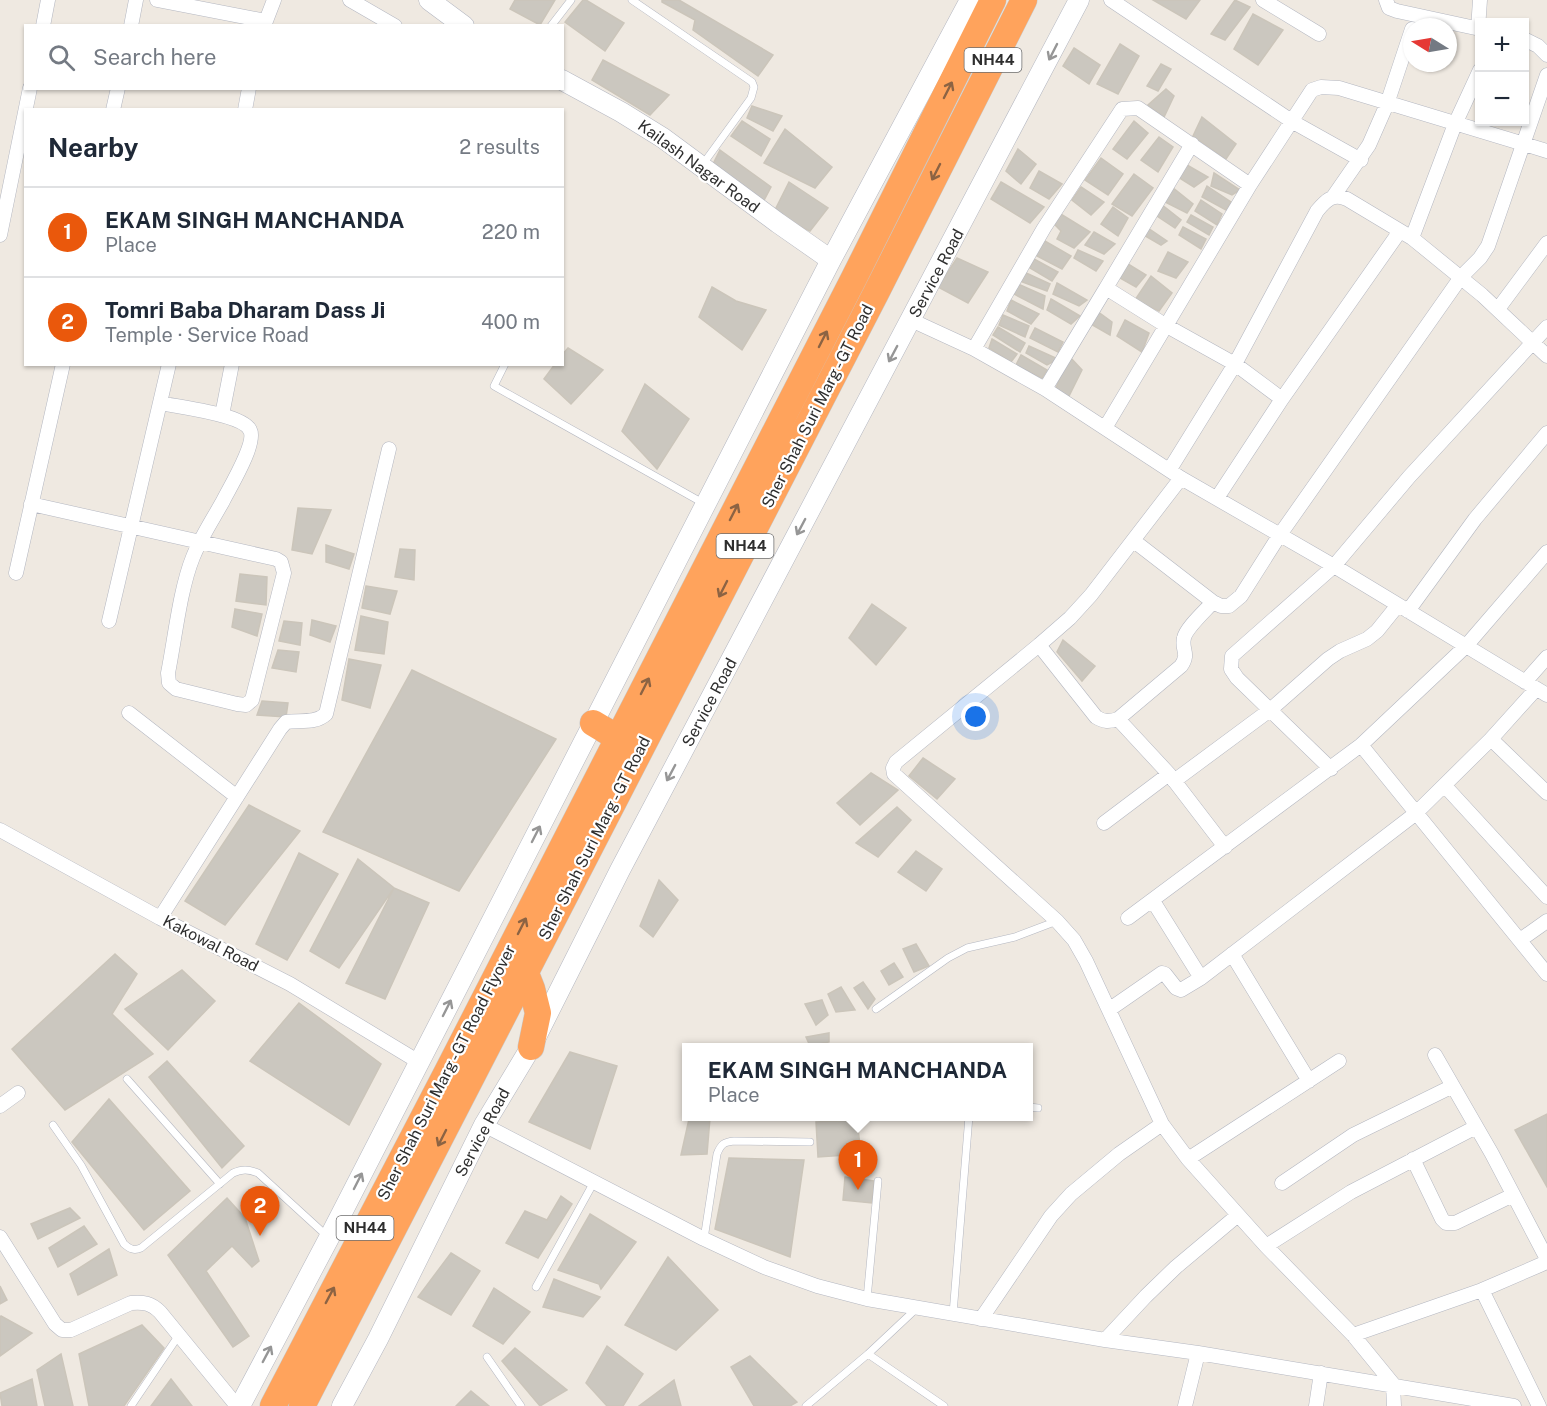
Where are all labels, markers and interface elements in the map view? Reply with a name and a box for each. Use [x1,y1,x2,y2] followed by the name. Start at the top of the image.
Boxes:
[1403,18,1457,72] north arrow
[1475,18,1529,126] map controls
[1475,18,1529,72] button: +
[24,24,564,90] search box
[45,41,78,74] icon: search
[1047,43,1058,61] one-way arrow
[93,44,217,70] text: Search here
[964,48,1022,72] road number: NH44
[1475,72,1529,126] button: −
[943,81,955,99] one-way arrow
[634,116,763,217] street label: Kailash Nagar Road
[48,132,138,163] text: Nearby
[459,135,540,159] text: 2 results
[930,163,942,181] one-way arrow
[105,207,404,233] text: EKAM SINGH MANCHANDA
[63,220,72,244] text: 1
[482,220,540,244] text: 220 m
[905,226,968,321] street label: Service Road
[105,233,157,257] text: Place
[105,297,385,323] text: Tomri Baba Dharam Dass Ji
[758,301,877,511] street label: Sher Shah Suri Marg - GT Road
[61,310,74,334] text: 2
[481,310,540,334] text: 400 m
[105,323,309,347] text: Temple · Service Road
[817,330,829,348] one-way arrow
[886,345,898,363] one-way arrow
[728,504,740,522] one-way arrow
[795,517,807,535] one-way arrow
[716,534,774,558] road number: NH44
[717,580,729,597] one-way arrow
[678,655,741,750] street label: Service Road
[639,677,651,695] one-way arrow
[961,702,990,731] your location
[535,733,654,943] street label: Sher Shah Suri Marg - GT Road
[665,764,676,782] one-way arrow
[531,826,542,844] one-way arrow
[160,911,262,976] street label: Kakowal Road
[516,918,528,936] one-way arrow
[373,941,519,1203] street label: Sher Shah Suri Marg - GT Road Flyover
[441,999,453,1017] one-way arrow
[682,1043,1033,1121] popup
[708,1057,1007,1083] text: EKAM SINGH MANCHANDA
[708,1083,760,1107] text: Place
[451,1085,514,1180] street label: Service Road
[435,1129,447,1147] one-way arrow
[838,1140,878,1190] pin: 1
[352,1173,364,1191] one-way arrow
[240,1186,280,1236] pin: 2
[336,1216,394,1240] road number: NH44
[325,1286,337,1304] one-way arrow
[262,1346,273,1364] one-way arrow

